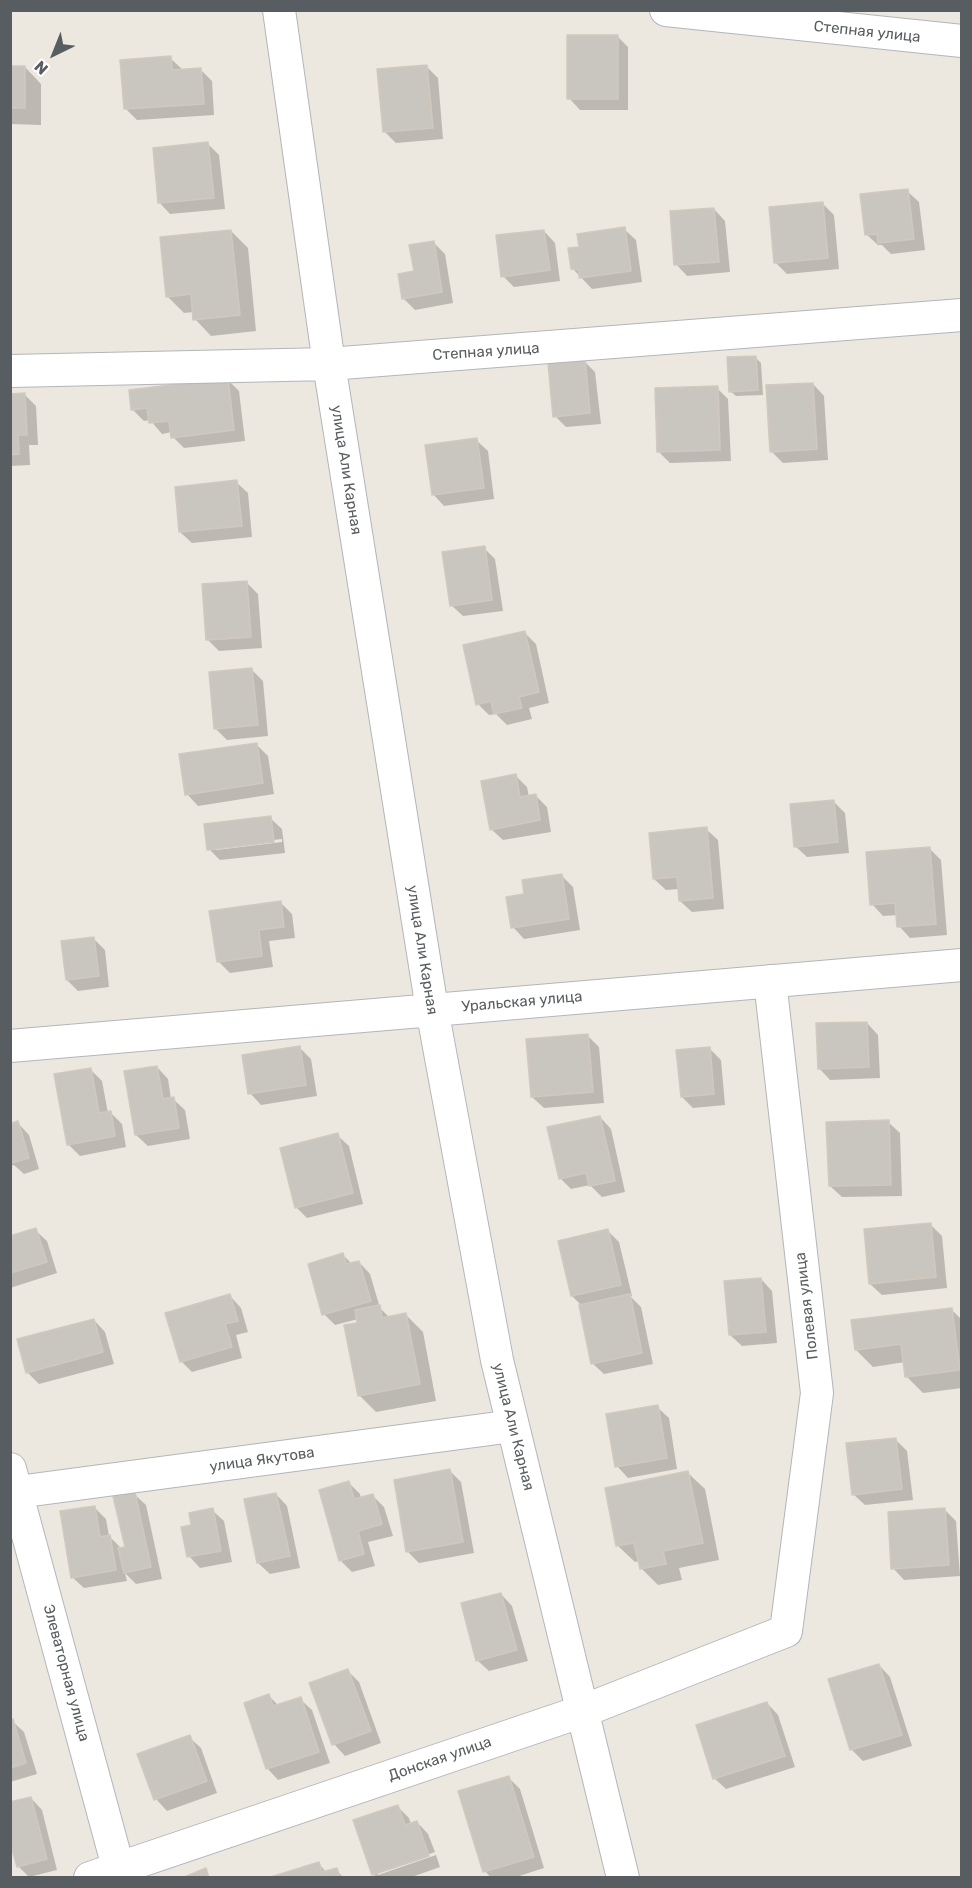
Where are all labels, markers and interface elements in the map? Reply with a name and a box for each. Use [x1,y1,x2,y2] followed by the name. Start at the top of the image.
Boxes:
[813,17,921,47] street label: Степная улица
[24,24,84,84] north arrow
[31,57,52,78] text: N
[432,339,540,365] street label: Степная улица
[327,404,365,536] street label: улица Али Карная
[403,884,441,1016] street label: улица Али Карная
[461,988,583,1016] street label: Уральская улица
[791,1251,823,1361] street label: Полевая улица
[488,1361,538,1493] street label: улица Али Карная
[208,1444,316,1476] street label: улица Якутова
[39,1603,93,1743] street label: Элеваторная улица
[386,1733,494,1785] street label: Донская улица

